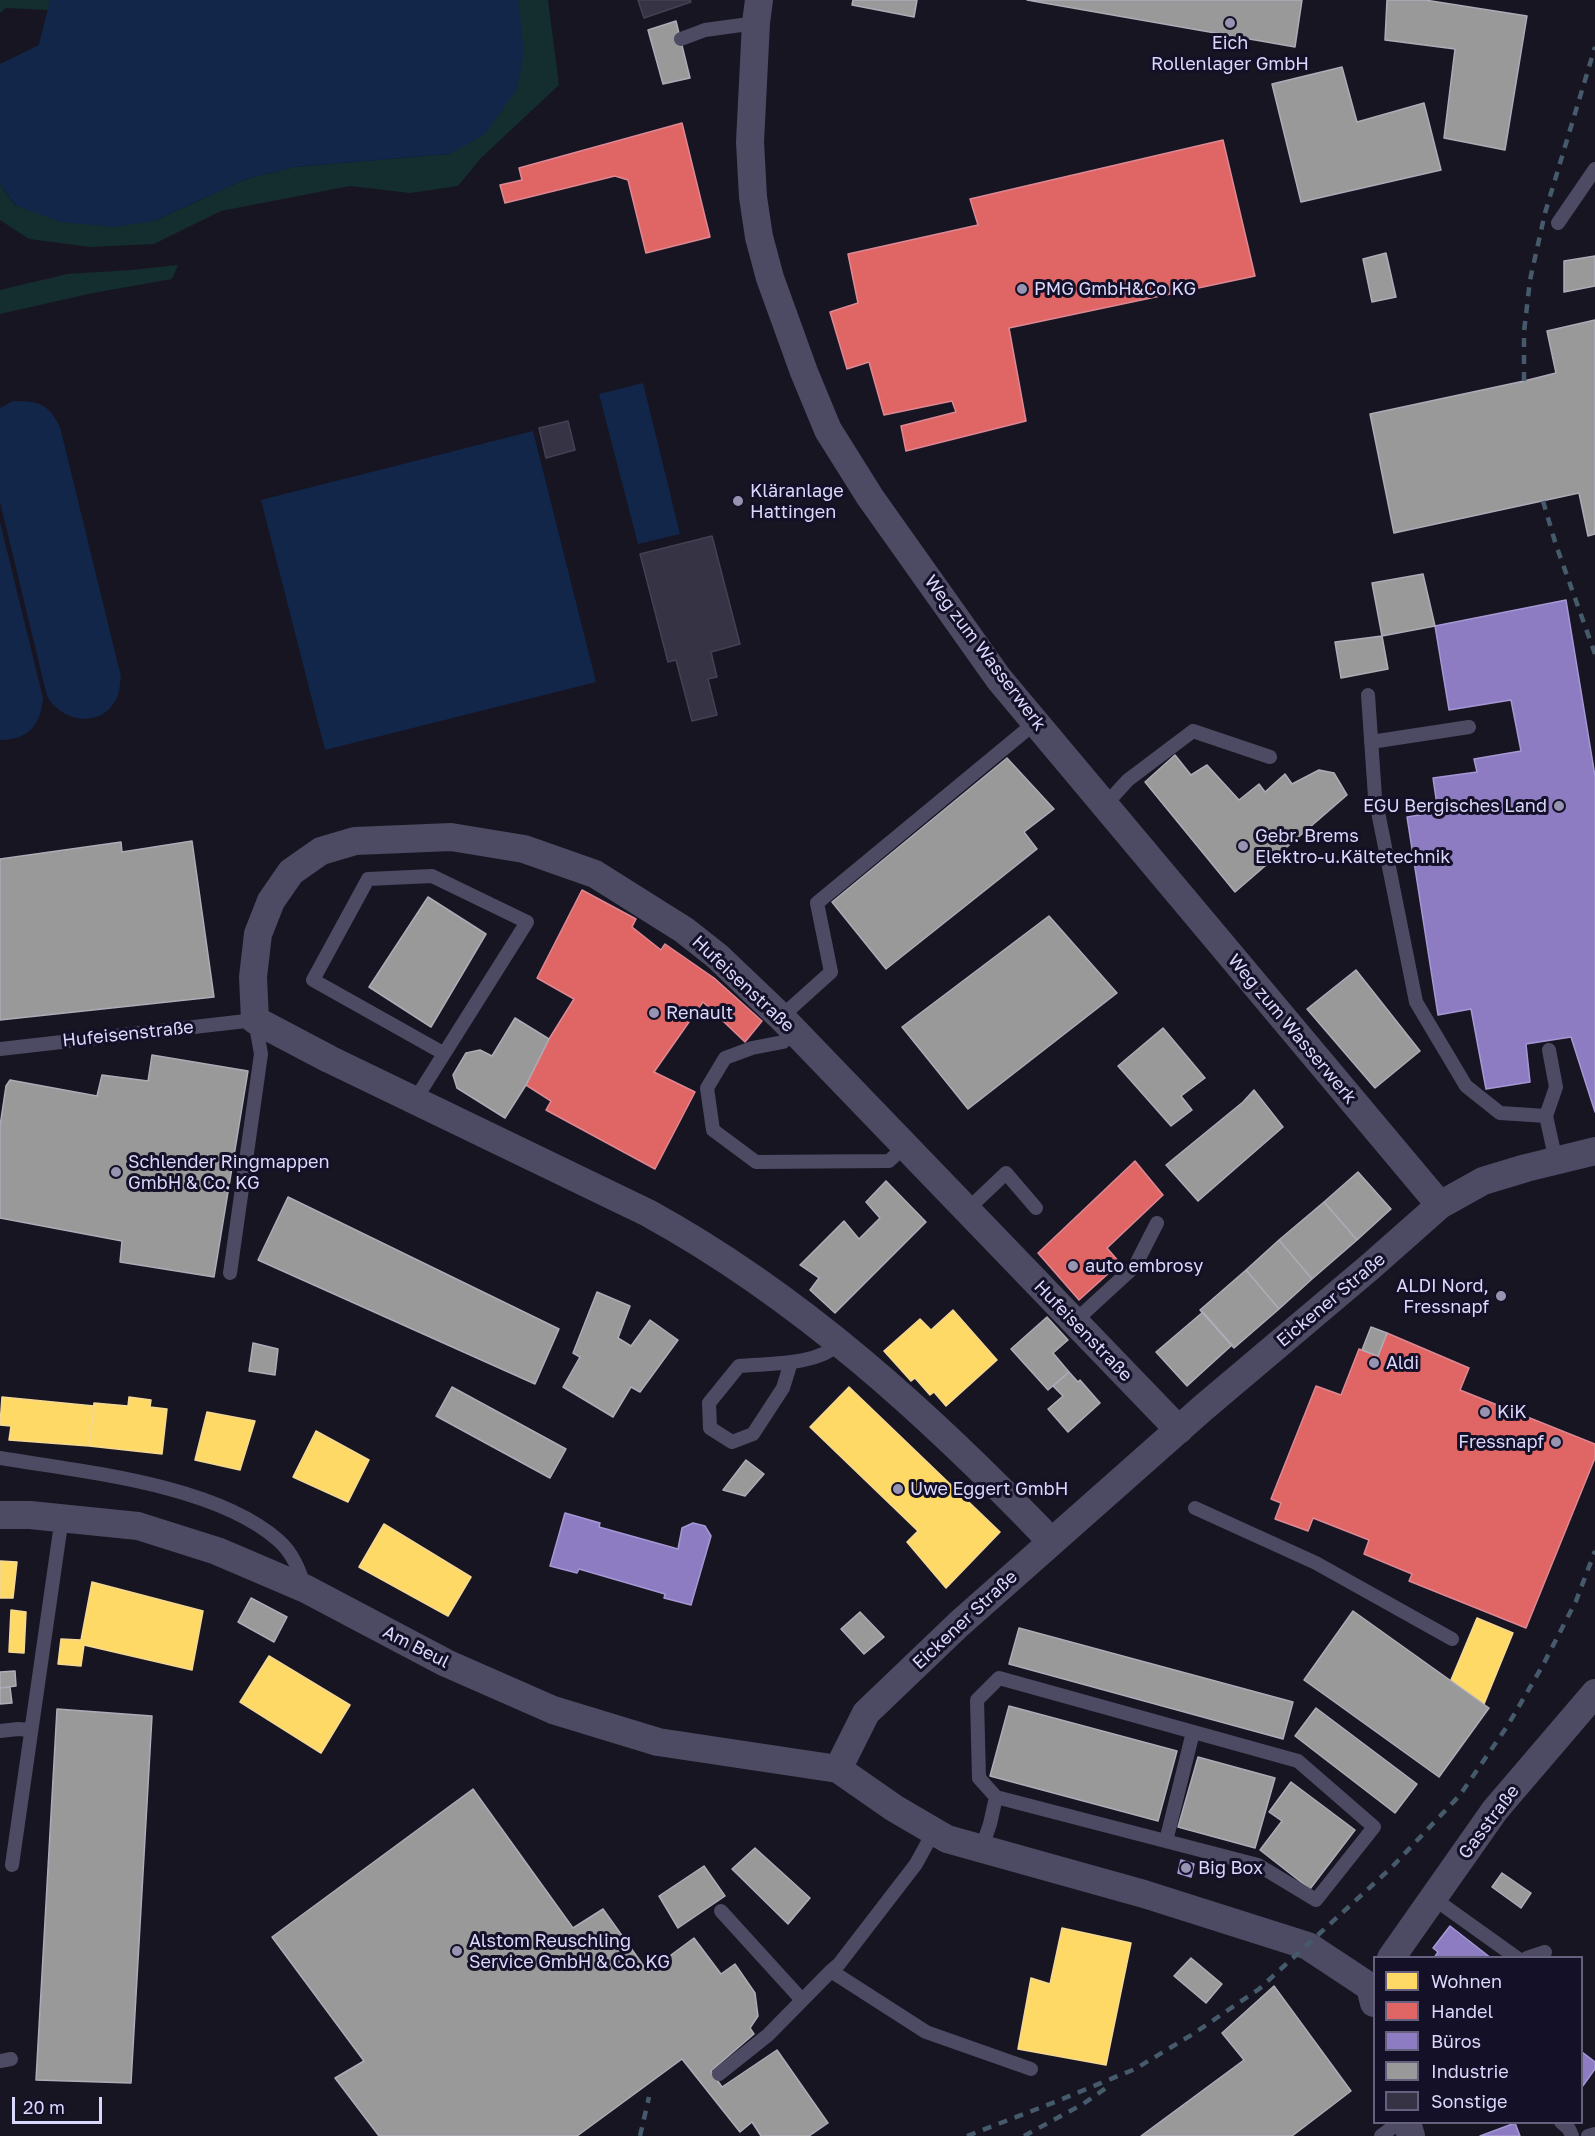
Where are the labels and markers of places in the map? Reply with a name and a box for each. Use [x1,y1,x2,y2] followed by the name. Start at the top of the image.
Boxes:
[1223,16,1237,30] marker: Eich Rollenlager GmbH
[1151,32,1309,74] place label: Eich Rollenlager GmbH
[1034,278,1196,300] place label: PMG GmbH&Co KG
[1015,282,1029,296] marker: PMG GmbH&Co KG
[750,480,844,522] place label: Kläranlage Hattingen
[731,494,745,508] marker: Kläranlage Hattingen
[1363,795,1547,817] place label: EGU Bergisches Land
[1552,799,1566,813] marker: EGU Bergisches Land
[1255,825,1451,868] place label: Gebr. Brems Elektro-u.Kältetechnik
[1236,839,1250,853] marker: Gebr. Brems Elektro-u.Kältetechnik
[666,1002,733,1024] place label: Renault
[647,1006,661,1020] marker: Renault
[128,1151,329,1194] place label: Schlender Ringmappen GmbH & Co. KG
[109,1165,123,1179] marker: Schlender Ringmappen GmbH & Co. KG
[1085,1255,1203,1277] place label: auto embrosy
[1066,1259,1080,1273] marker: auto embrosy
[1396,1275,1489,1318] place label: ALDI Nord, Fressnapf
[1494,1289,1508,1303] marker: ALDI Nord, Fressnapf
[1386,1352,1419,1374] place label: Aldi
[1367,1356,1381,1370] marker: Aldi
[1497,1401,1527,1423] place label: KiK
[1478,1405,1492,1419] marker: KiK
[1458,1431,1544,1453] place label: Fressnapf
[1549,1435,1563,1449] marker: Fressnapf
[910,1478,1068,1500] place label: Uwe Eggert GmbH
[891,1482,905,1496] marker: Uwe Eggert GmbH
[1198,1857,1263,1879] place label: Big Box
[1179,1861,1193,1875] marker: Big Box
[469,1930,670,1972] place label: Alstom Reuschling Service GmbH & Co. KG
[450,1944,464,1958] marker: Alstom Reuschling Service GmbH & Co. KG

